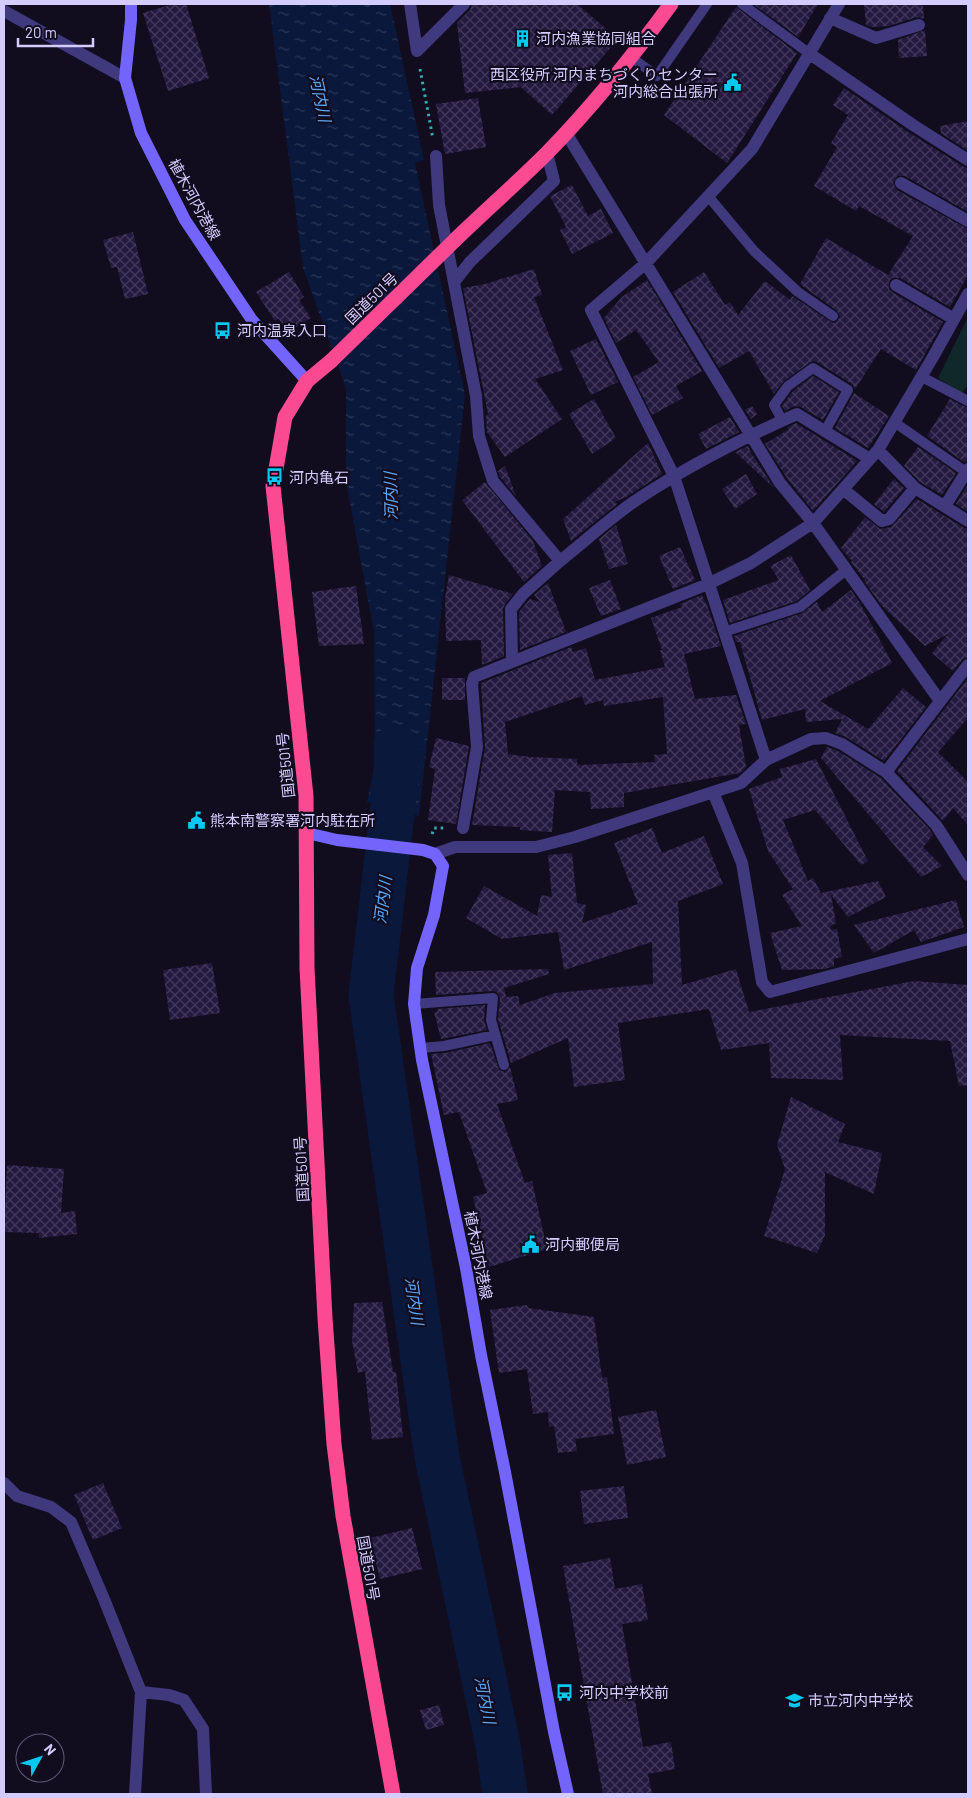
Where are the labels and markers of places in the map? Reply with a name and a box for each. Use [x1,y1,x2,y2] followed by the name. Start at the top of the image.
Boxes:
[512,28,532,48] building icon: 河内漁業協同組合
[536,29,656,47] place label: 河内漁業協同組合
[490,65,718,100] place label: 西区役所 河内まちづくりセンター 河内総合出張所
[722,73,742,93] public building icon: 西区役所 河内まちづくりセンター 河内総合出張所
[213,320,233,340] bus stop icon: 河内温泉入口
[237,321,327,339] place label: 河内温泉入口
[265,467,285,487] bus stop icon: 河内亀石
[289,468,349,486] place label: 河内亀石
[186,810,206,830] public building icon: 熊本南警察署河内駐在所
[210,811,375,829] place label: 熊本南警察署河内駐在所
[521,1234,541,1254] public building icon: 河内郵便局
[545,1235,620,1253] place label: 河内郵便局
[555,1682,575,1702] bus stop icon: 河内中学校前
[579,1683,669,1701] place label: 河内中学校前
[784,1690,804,1710] school or university icon: 市立河内中学校
[808,1691,913,1709] place label: 市立河内中学校

